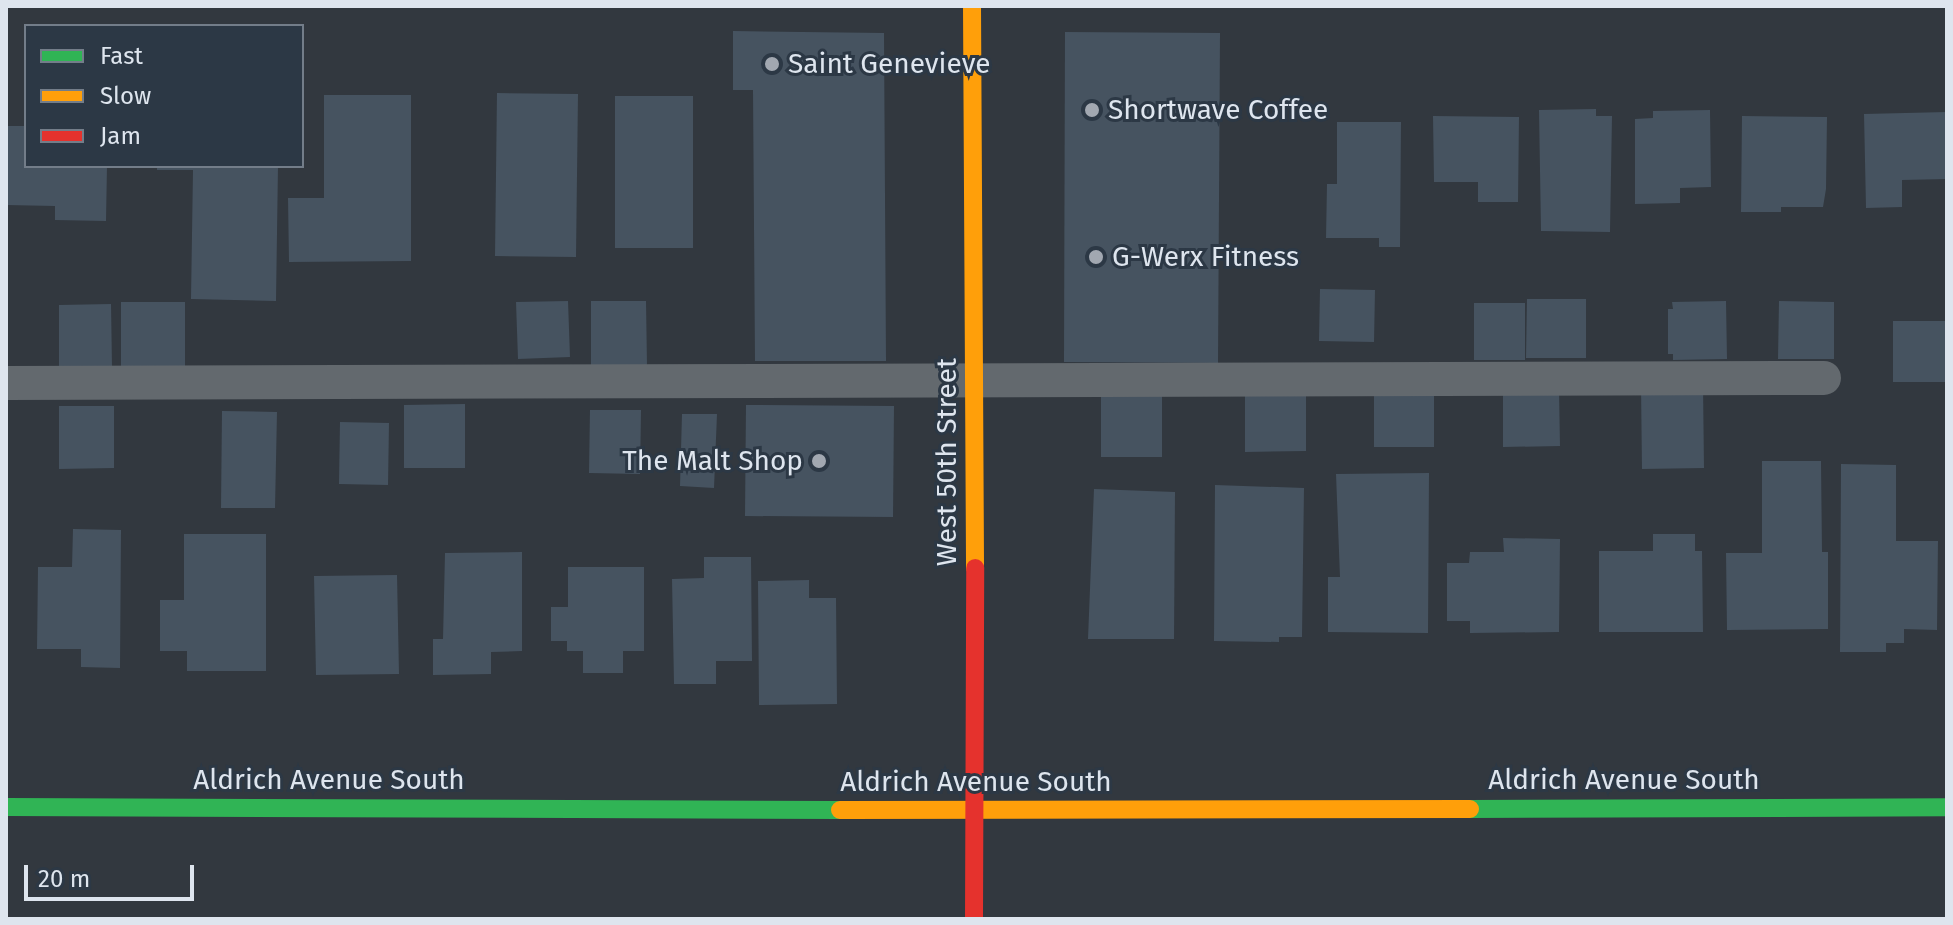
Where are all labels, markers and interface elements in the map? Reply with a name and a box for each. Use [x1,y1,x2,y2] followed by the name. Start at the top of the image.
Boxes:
[24,24,304,168] legend
[100,42,143,70] text: Fast
[788,47,991,81] place label: Saint Genevieve
[763,55,781,73] marker: Saint Genevieve
[100,82,151,110] text: Slow
[1108,93,1328,127] place label: Shortwave Coffee
[1083,101,1101,119] marker: Shortwave Coffee
[100,122,141,150] text: Jam
[1112,240,1299,274] place label: G-Werx Fitness
[1087,248,1105,266] marker: G-Werx Fitness
[930,358,964,566] street label: West 50th Street
[622,444,803,478] place label: The Malt Shop
[810,452,828,470] marker: The Malt Shop
[193,763,465,797] street label: Aldrich Avenue South
[1488,763,1760,797] street label: Aldrich Avenue South
[840,765,1112,799] street label: Aldrich Avenue South
[28,849,198,899] scale bar
[38,865,90,893] text: 20 m

